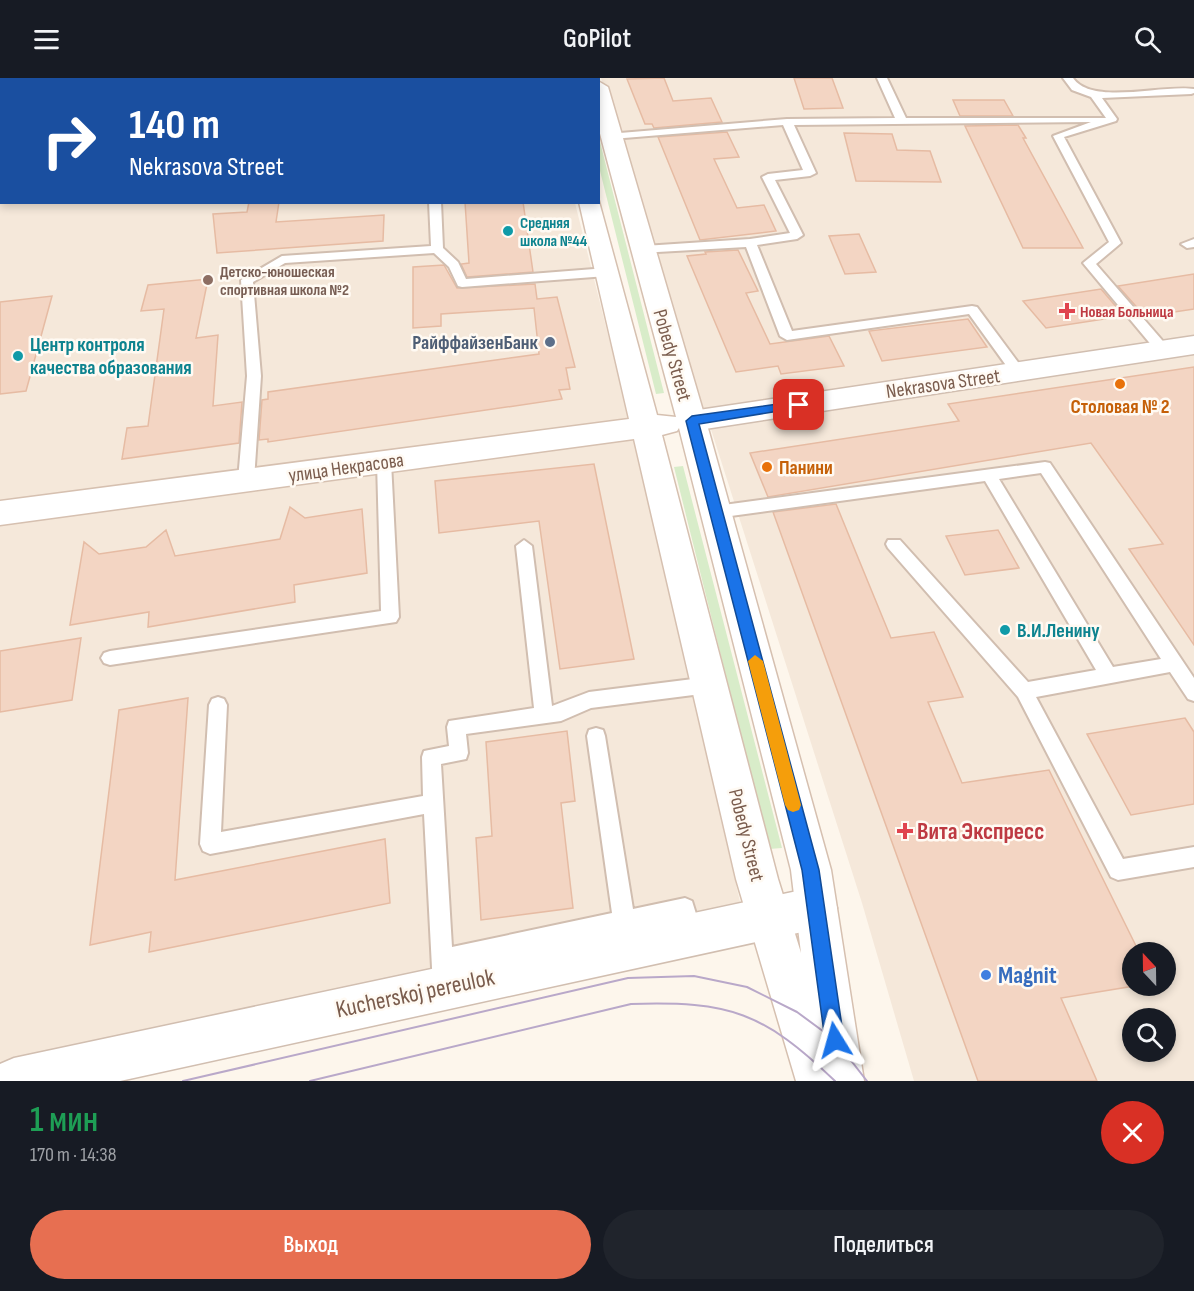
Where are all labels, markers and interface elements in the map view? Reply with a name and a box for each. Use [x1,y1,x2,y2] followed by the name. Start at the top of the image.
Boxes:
[30,23,63,56] icon: menu
[563,23,631,55] text: GoPilot
[1131,23,1164,56] icon: search
[129,100,220,151] text: 140 m
[30,102,108,180] icon: right
[129,151,284,183] text: Nekrasova Street
[520,214,588,251] place label: Средняя школа №44
[501,224,515,238] marker: Средняя школа №44
[220,263,349,300] place label: Детско-юношеская спортивная школа №2
[201,273,215,287] marker: Детско-юношеская спортивная школа №2
[1058,302,1076,320] marker: Новая Больница
[1080,303,1173,322] place label: Новая Больница
[647,307,697,404] street label: Pobedy Street
[412,331,539,355] place label: РайффайзенБанк
[30,333,192,380] place label: Центр контроля качества образования
[543,335,557,349] marker: РайффайзенБанк
[11,349,25,363] marker: Центр контроля качества образования
[885,364,1002,404] street label: Nekrasova Street
[1113,377,1127,391] marker: Столовая № 2
[773,379,824,430] pin
[782,388,815,421] icon: arrive
[1071,395,1169,419] place label: Столовая № 2
[287,448,405,488] street label: улица Некрасова
[779,456,833,480] place label: Панини
[760,460,774,474] marker: Панини
[1017,619,1100,643] place label: В.И.Ленину
[998,623,1012,637] marker: В.И.Ленину
[723,786,769,884] street label: Pobedy Street
[917,817,1044,846] place label: Вита Экспресс
[898,824,912,838] marker: Вита Экспресс
[1122,942,1176,996] north arrow
[1122,942,1176,1062] map controls
[998,961,1057,990] place label: Magnit
[333,963,497,1024] street label: Kucherskoj pereulok
[979,968,993,982] marker: Magnit
[803,1008,867,1072] position arrow
[1122,1008,1176,1062] button: search
[30,1099,98,1142] text: 1 мин
[1101,1101,1164,1164] button: close
[30,1143,116,1167] text: 170 m · 14:38
[30,1210,591,1279] button: Выход
[603,1210,1164,1279] button: Поделиться

